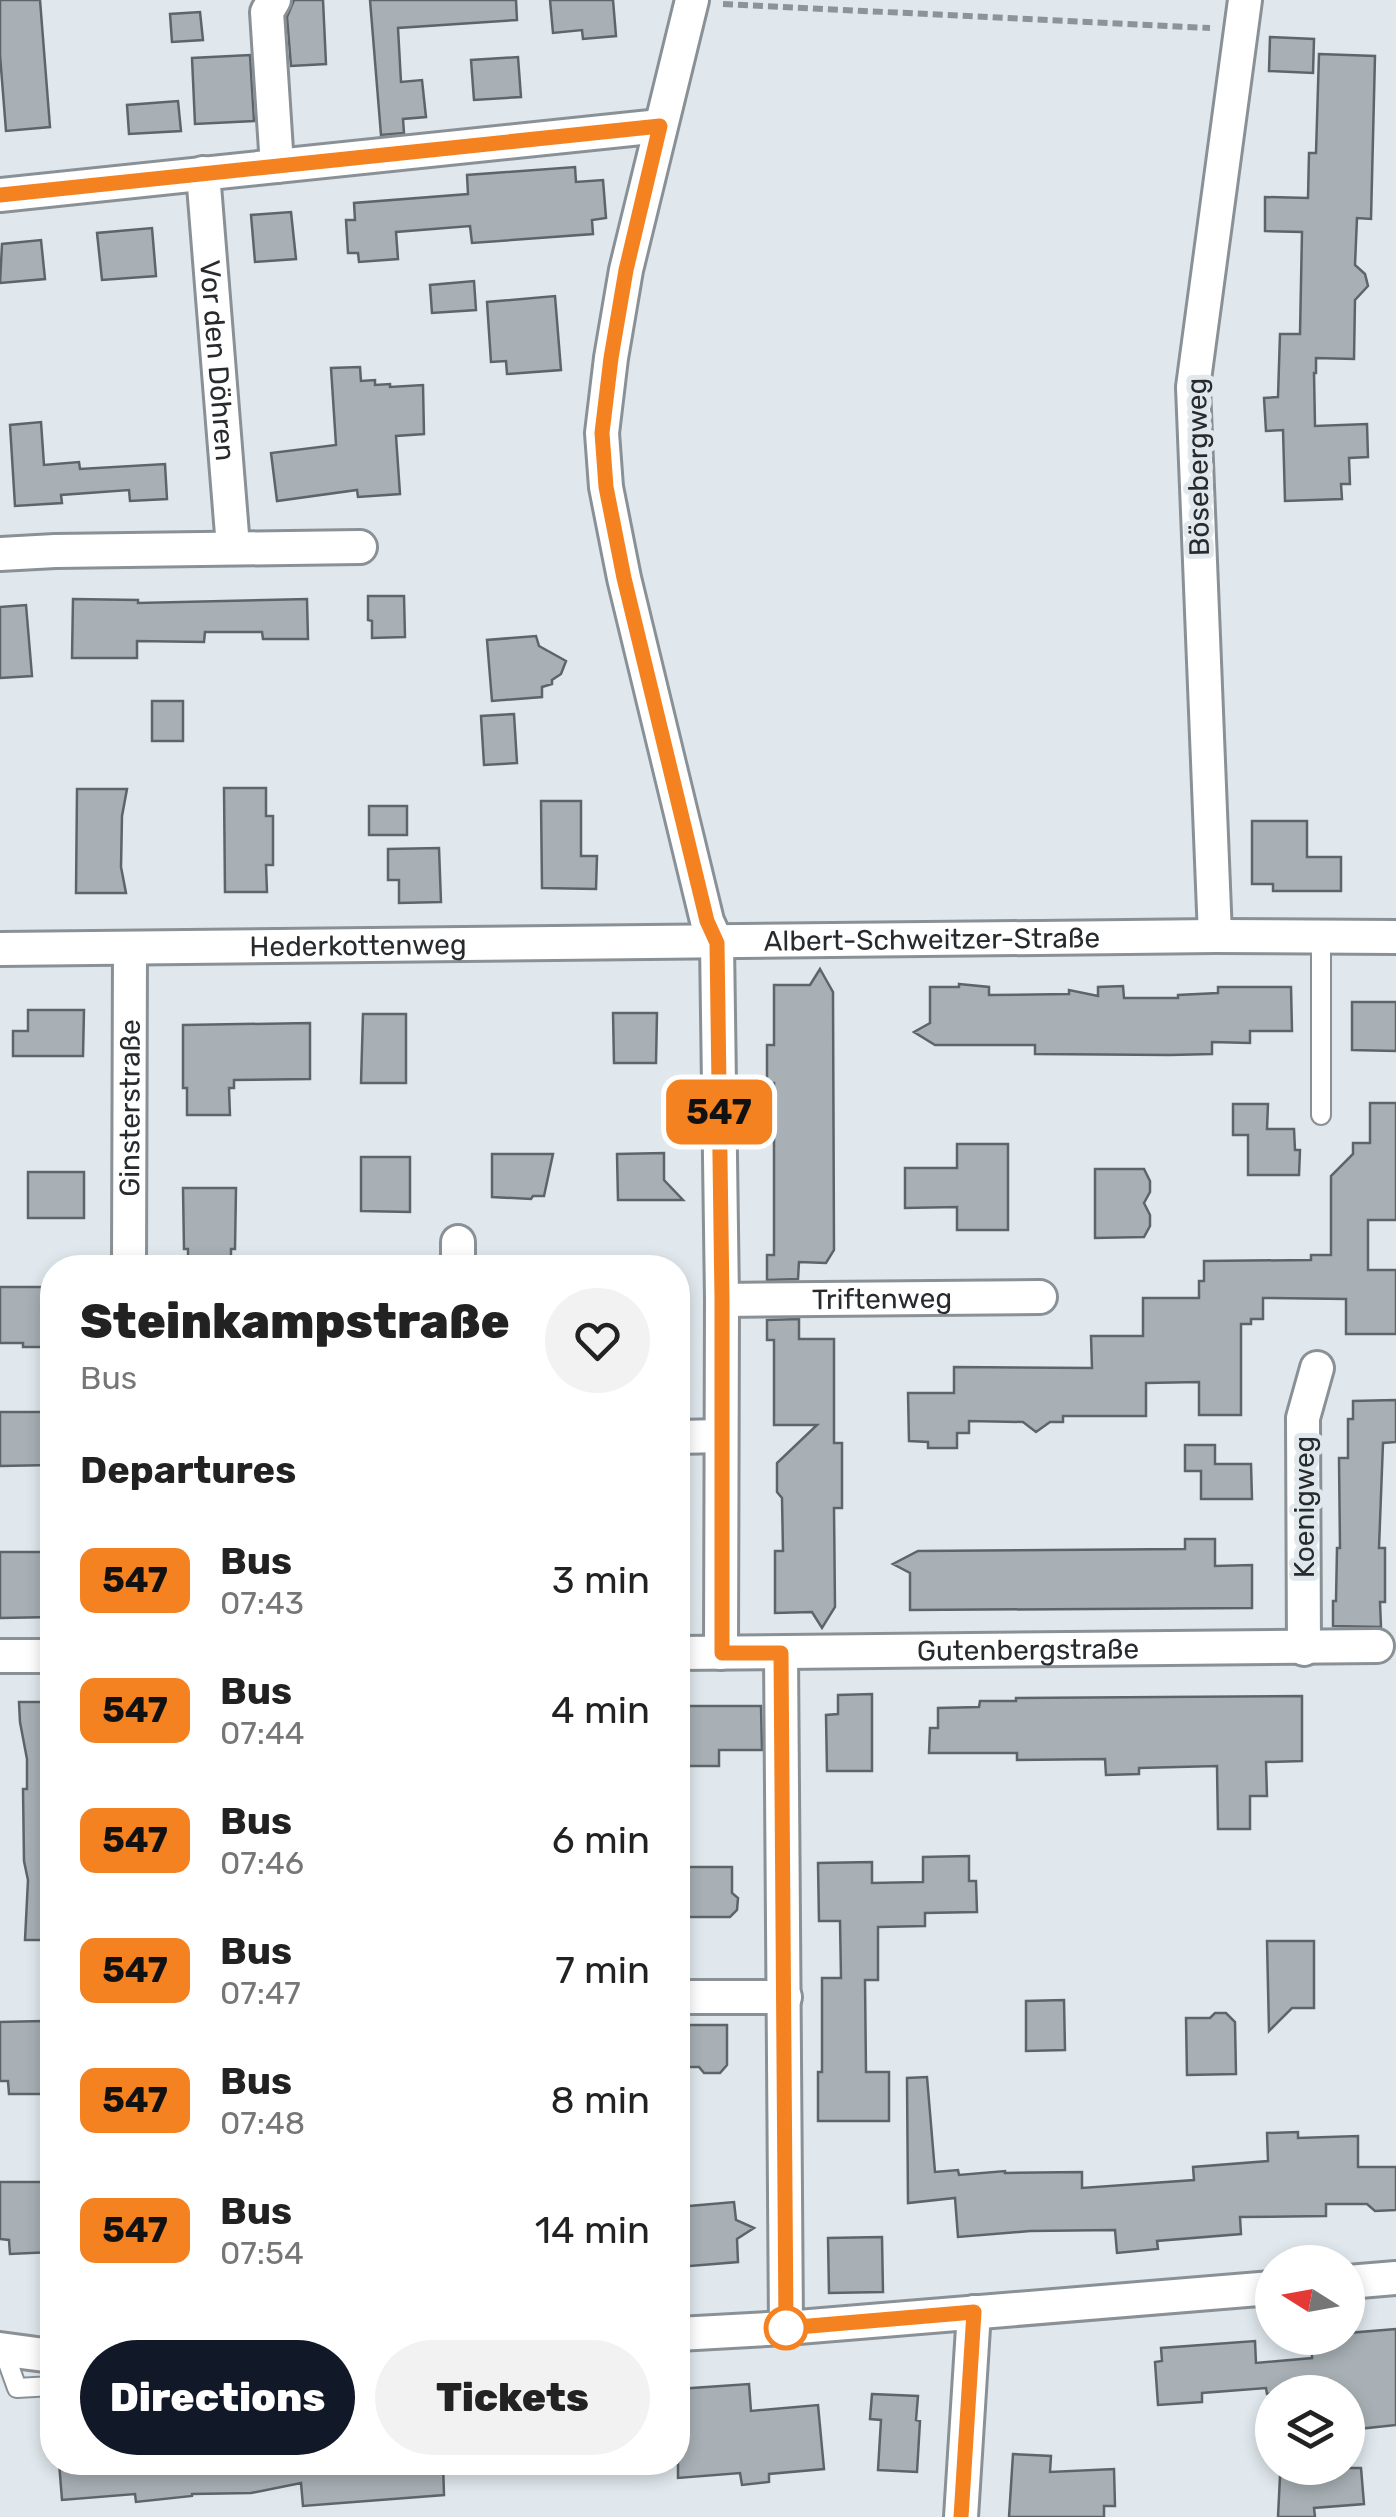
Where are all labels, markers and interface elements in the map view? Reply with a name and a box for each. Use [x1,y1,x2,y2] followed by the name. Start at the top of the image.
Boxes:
[194,259,243,462] street label: Vor den Döhren
[1180,377,1216,557] street label: Bösebergweg
[764,921,1100,957] street label: Albert-Schweitzer-Straße
[249,928,467,963] street label: Hederkottenweg
[113,1019,146,1197] street label: Ginsterstraße
[662,1080,776,1144] line badge: 547
[686,1091,752,1133] text: 547
[812,1281,952,1316] street label: Triftenweg
[545,1288,650,1393] button: heart
[80,1293,510,1350] text: Steinkampstraße
[80,1359,137,1397] text: Bus
[1288,1436,1321,1578] street label: Koenigweg
[80,1447,296,1493] text: Departures
[220,1538,292,1584] text: Bus
[552,1557,650,1603] text: 3 min
[102,1559,168,1601] text: 547
[220,1584,304,1622] text: 07:43
[917,1632,1139,1667] street label: Gutenbergstraße
[220,1668,292,1714] text: Bus
[551,1687,650,1733] text: 4 min
[102,1689,168,1731] text: 547
[220,1714,305,1752] text: 07:44
[220,1798,292,1844] text: Bus
[552,1817,650,1863] text: 6 min
[102,1819,168,1861] text: 547
[220,1844,304,1882] text: 07:46
[220,1928,292,1974] text: Bus
[555,1947,650,1993] text: 7 min
[102,1949,168,1991] text: 547
[220,1974,301,2012] text: 07:47
[220,2058,292,2104] text: Bus
[551,2077,650,2123] text: 8 min
[102,2079,168,2121] text: 547
[220,2104,305,2142] text: 07:48
[220,2188,292,2234] text: Bus
[535,2207,650,2253] text: 14 min
[102,2209,168,2251] text: 547
[220,2234,304,2272] text: 07:54
[1255,2245,1365,2355] north arrow
[1255,2245,1365,2485] map controls
[765,2307,807,2349] unlabelled marker
[80,2340,355,2455] button: Directions
[375,2340,650,2455] button: Tickets
[1255,2375,1365,2485] button: layers

